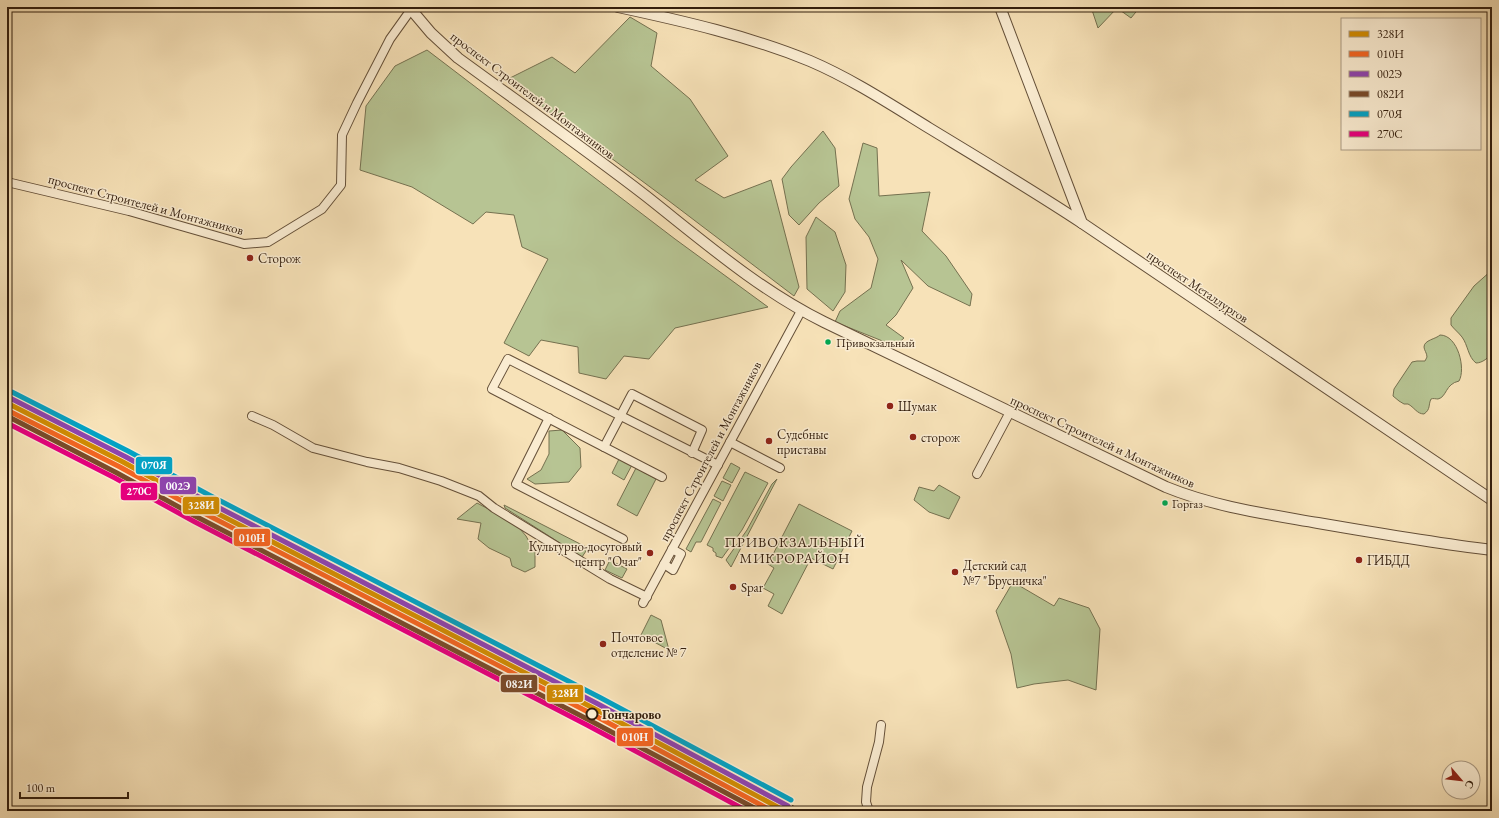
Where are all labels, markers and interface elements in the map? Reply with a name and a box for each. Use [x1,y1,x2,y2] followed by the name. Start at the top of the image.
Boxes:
[1341,18,1481,150] legend
[1377,26,1404,42] text: 328И
[447,28,619,163] street label: проспект Строителей и Монтажников
[1377,46,1404,62] text: 010Н
[1377,66,1402,82] text: 002Э
[1377,86,1404,102] text: 082И
[1377,106,1402,122] text: 070Я
[1377,126,1403,142] text: 270С
[46,170,246,239] street label: проспект Строителей и Монтажников
[1144,246,1252,327] street label: проспект Металлургов
[258,250,301,267] place label: Сторож
[245,253,255,263] marker: Сторож
[836,335,916,351] place label: Привокзальный
[823,337,833,347] marker: Привокзальный
[656,358,765,544] street label: проспект Строителей и Монтажников
[1008,391,1198,492] street label: проспект Строителей и Монтажников
[898,398,937,415] place label: Шумак
[885,401,895,411] marker: Шумак
[777,426,829,458] place label: Судебные приставы
[921,429,960,446] place label: сторож
[908,432,918,442] marker: сторож
[764,436,774,446] marker: Судебные приставы
[135,456,173,475] line badge: 070Я
[141,458,167,472] text: 070Я
[159,476,197,495] line badge: 002Э
[166,479,190,493] text: 002Э
[120,482,158,501] line badge: 270С
[126,484,152,498] text: 270С
[182,496,220,515] line badge: 328И
[1172,496,1203,512] place label: Горгаз
[188,498,214,512] text: 328И
[1160,498,1170,508] marker: Горгаз
[233,528,271,547] line badge: 010Н
[239,531,265,545] text: 010Н
[724,533,866,567] district label: ПРИВОКЗАЛЬНЫЙ МИКРОРАЙОН
[529,538,642,570] place label: Культурно-досуговый центр "Очаг"
[645,548,655,558] marker: Культурно-досуговый центр "Очаг"
[1367,552,1410,569] place label: ГИБДД
[1354,555,1364,565] marker: ГИБДД
[963,557,1047,589] place label: Детский сад №7 "Брусничка"
[950,567,960,577] marker: Детский сад №7 "Брусничка"
[741,579,764,596] place label: Spar
[728,582,738,592] marker: Spar
[611,629,687,661] place label: Почтовое отделение № 7
[598,639,608,649] marker: Почтовое отделение № 7
[500,674,538,693] line badge: 082И
[506,677,532,691] text: 082И
[546,684,584,703] line badge: 328И
[552,686,578,700] text: 328И
[602,706,662,723] place label: Гончарово
[585,707,599,721] marker: Гончарово
[616,727,654,747] line badge: 010Н
[622,730,648,744] text: 010Н
[1441,760,1481,800] north arrow
[20,774,128,800] scale bar
[1462,778,1478,792] text: С
[26,780,56,796] text: 100 m

